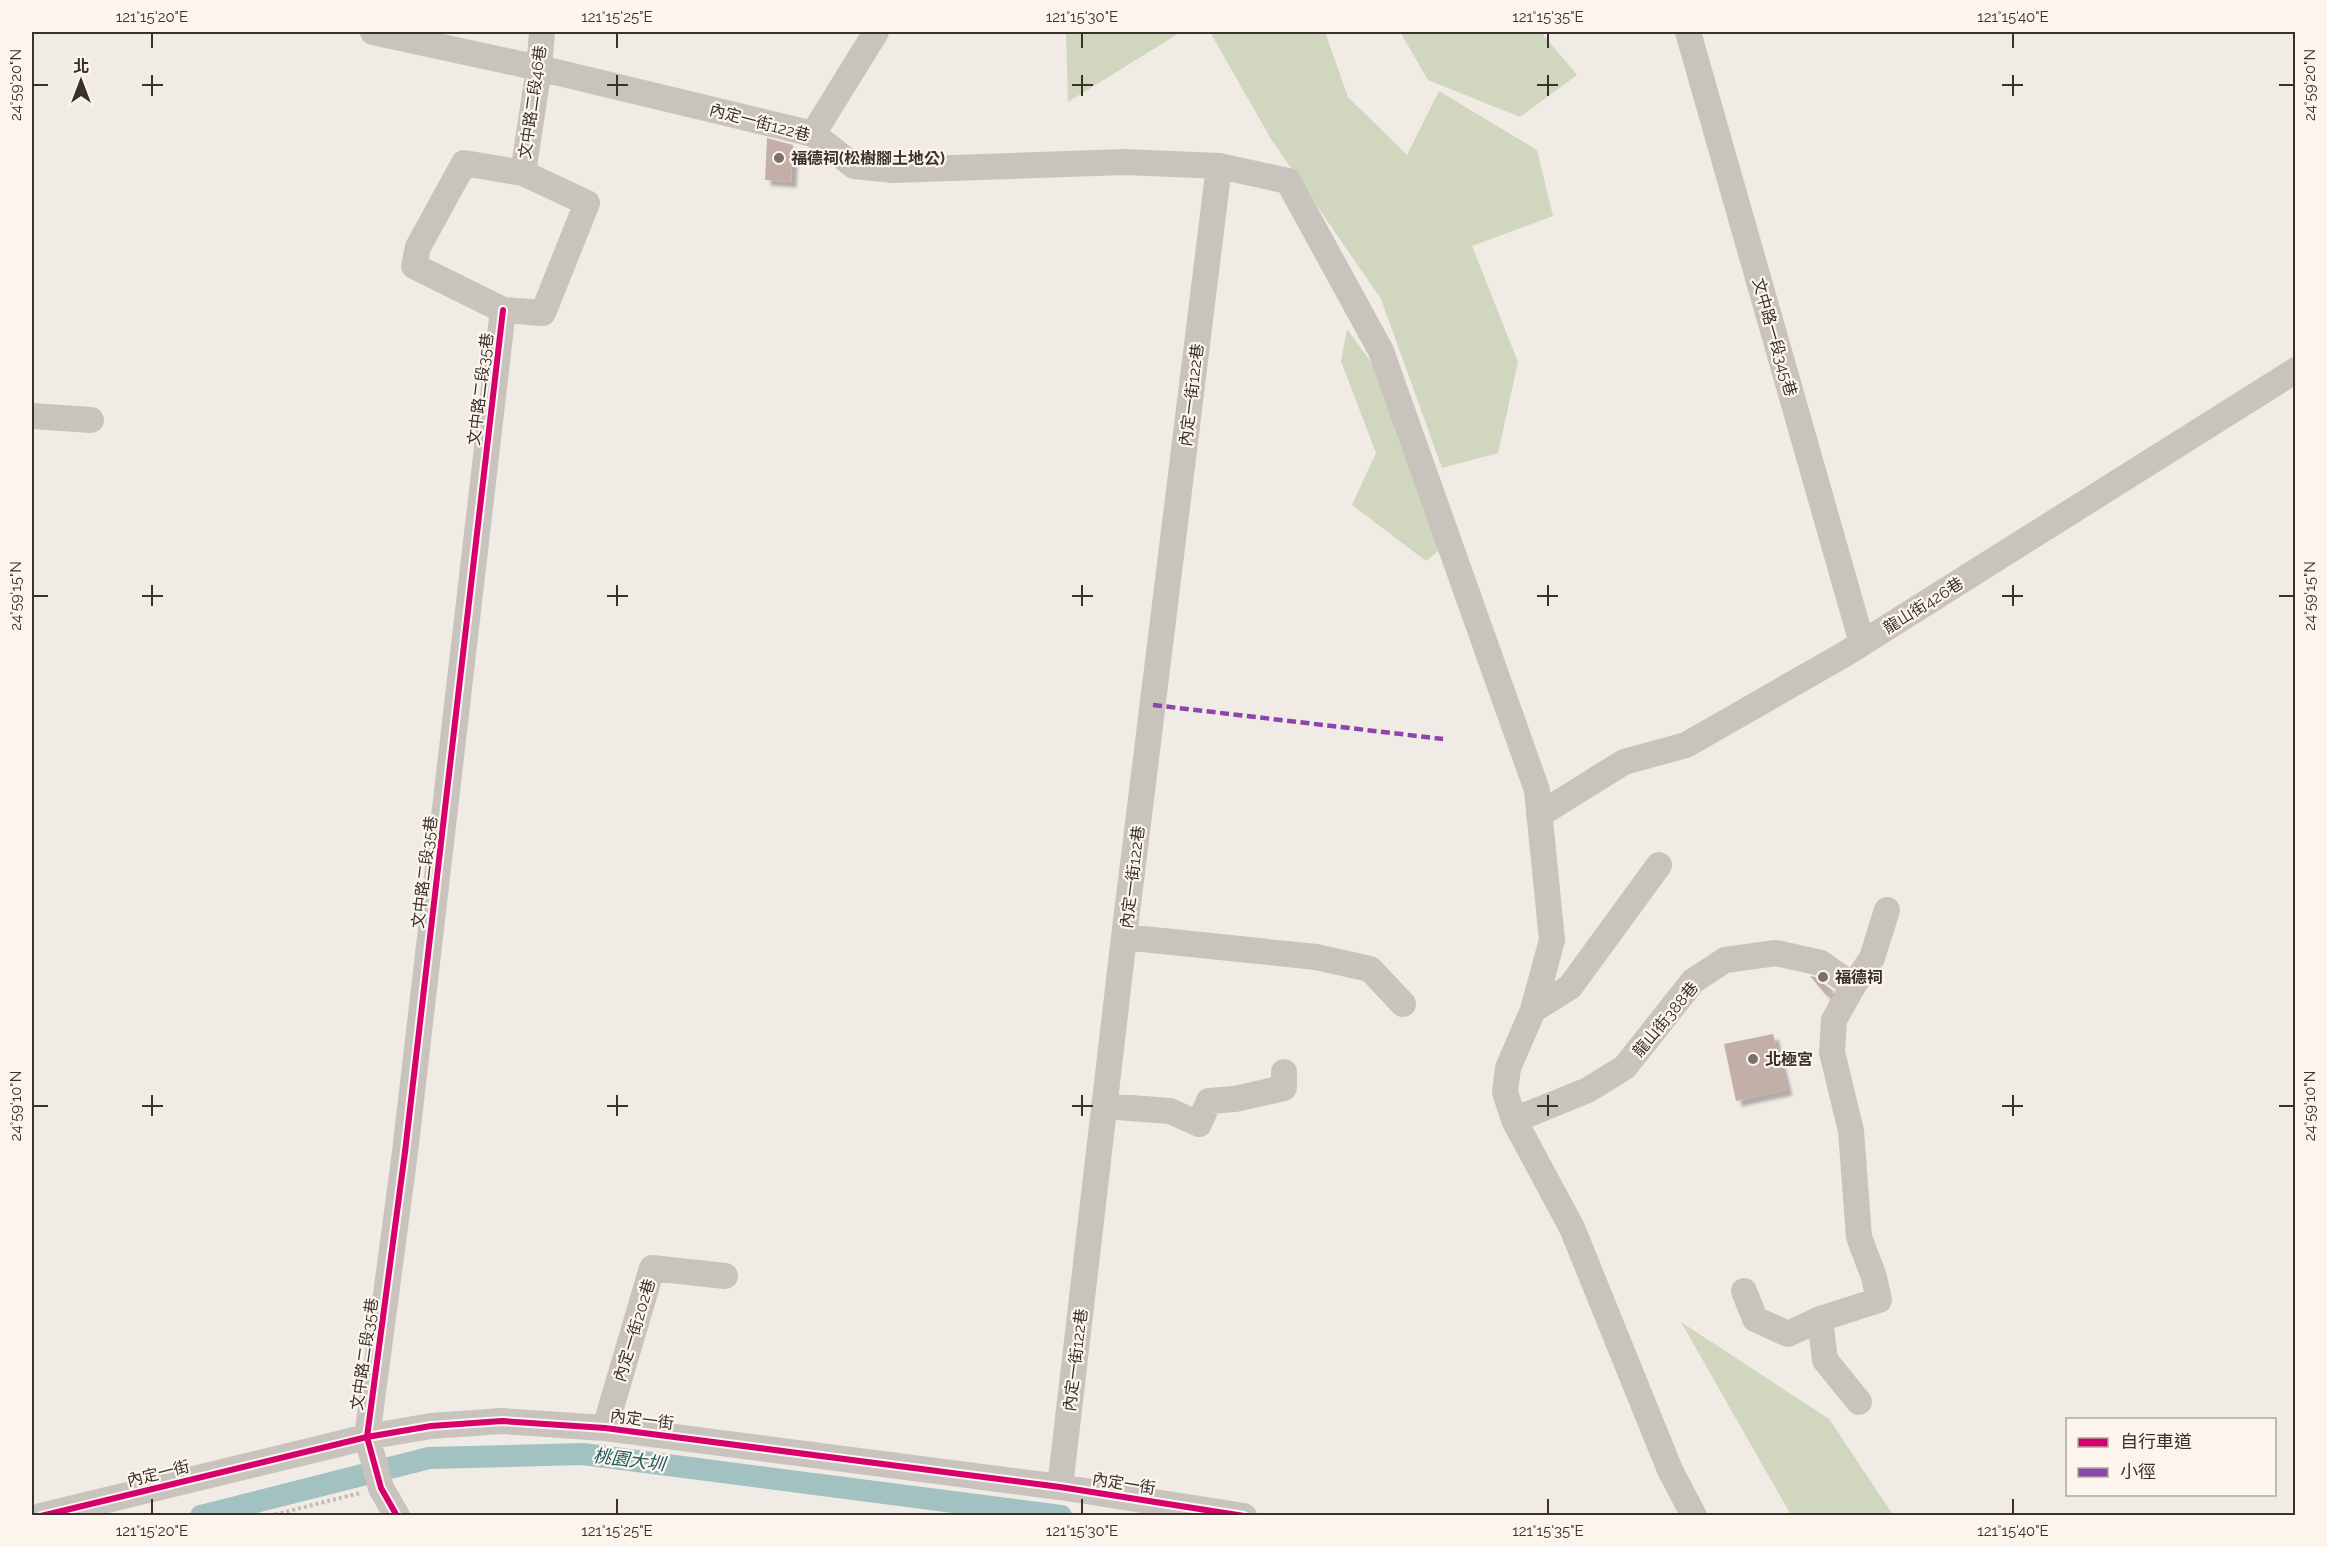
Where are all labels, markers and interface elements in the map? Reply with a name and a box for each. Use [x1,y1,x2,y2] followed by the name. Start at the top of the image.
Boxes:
[116,8,188,26] text: 121°15'20"E
[581,8,653,26] text: 121°15'25"E
[1046,8,1118,26] text: 121°15'30"E
[1512,8,1584,26] text: 121°15'35"E
[1977,8,2049,26] text: 121°15'40"E
[515,44,550,160] street label: 文中路二段46巷
[7,49,25,121] text: 24°59'20"N
[2301,49,2319,121] text: 24°59'20"N
[51,51,111,111] north arrow
[73,57,89,76] text: 北
[707,100,812,145] street label: 內定一街122巷
[791,149,945,168] place label: 福德祠(松樹腳土地公)
[772,151,786,165] marker: 福德祠(松樹腳土地公)
[1749,276,1800,398] street label: 文中路一段345巷
[464,332,497,446] street label: 文中路二段35巷
[1176,343,1207,448] street label: 內定一街122巷
[7,561,25,631] text: 24°59'15"N
[2301,561,2319,631] text: 24°59'15"N
[1880,573,1967,638] street label: 龍山街426巷
[408,815,441,929] street label: 文中路二段35巷
[1117,825,1148,930] street label: 內定一街122巷
[1835,968,1883,987] place label: 福德祠
[1816,970,1830,984] marker: 福德祠
[1629,978,1702,1060] street label: 龍山街388巷
[1765,1050,1813,1069] place label: 北極宮
[1746,1052,1760,1066] marker: 北極宮
[7,1071,25,1141] text: 24°59'10"N
[2301,1071,2319,1141] text: 24°59'10"N
[610,1276,659,1384] street label: 內定一街202巷
[347,1297,382,1411] street label: 文中路二段35巷
[1060,1308,1091,1413] street label: 內定一街122巷
[609,1406,675,1433] street label: 內定一街
[2066,1418,2276,1496] legend
[2120,1431,2192,1452] text: 自行車道
[592,1445,669,1475] water label: 桃園大圳
[125,1457,191,1490] street label: 內定一街
[2120,1461,2156,1482] text: 小徑
[1091,1469,1157,1498] street label: 內定一街
[116,1522,188,1540] text: 121°15'20"E
[581,1522,653,1540] text: 121°15'25"E
[1046,1522,1118,1540] text: 121°15'30"E
[1512,1522,1584,1540] text: 121°15'35"E
[1977,1522,2049,1540] text: 121°15'40"E

